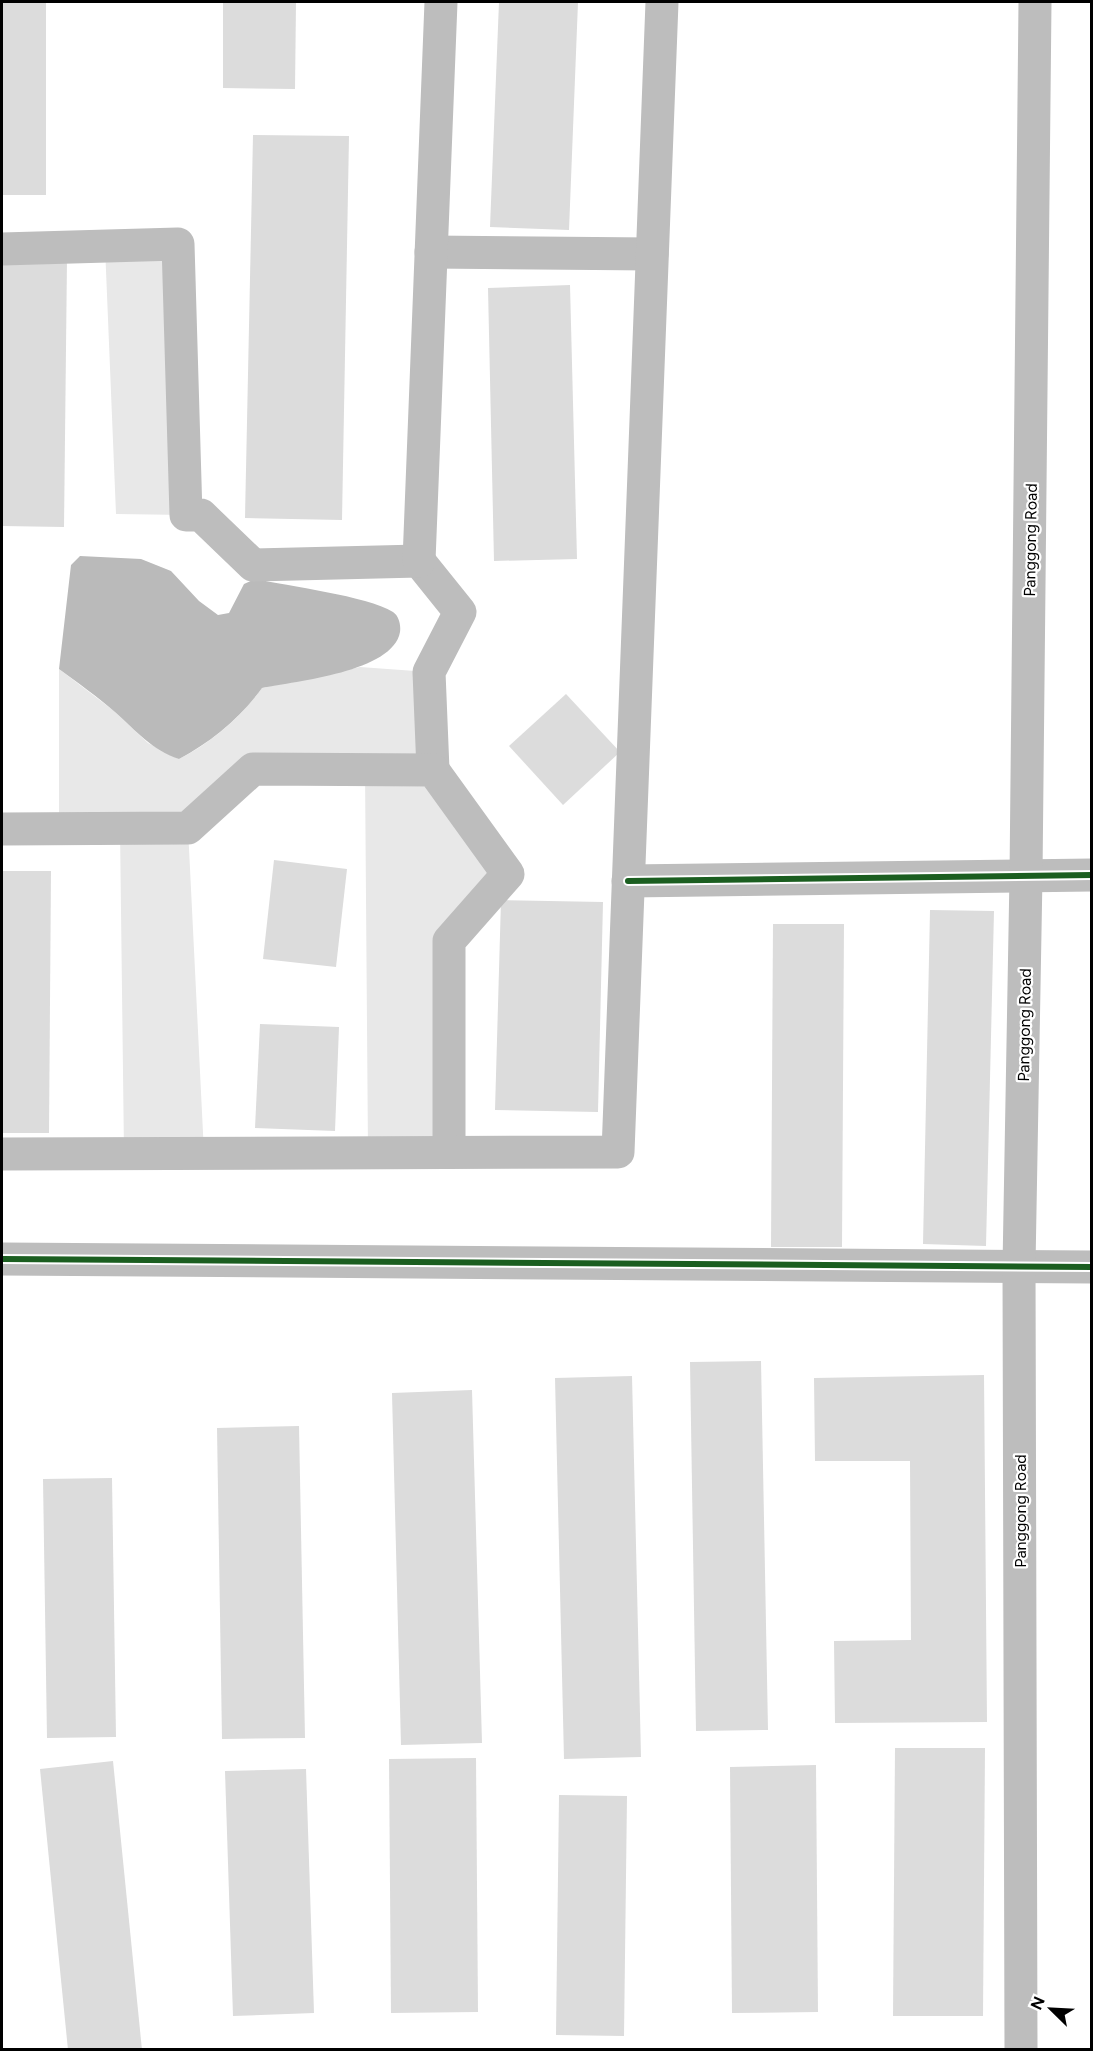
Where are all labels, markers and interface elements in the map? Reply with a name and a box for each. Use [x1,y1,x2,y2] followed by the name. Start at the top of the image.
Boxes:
[1020,483,1041,597] street label: Panggong Road
[1014,968,1035,1082] street label: Panggong Road
[1011,1454,1030,1568] street label: Panggong Road
[1021,1979,1081,2039] north arrow
[1027,1994,1049,2013] text: N

